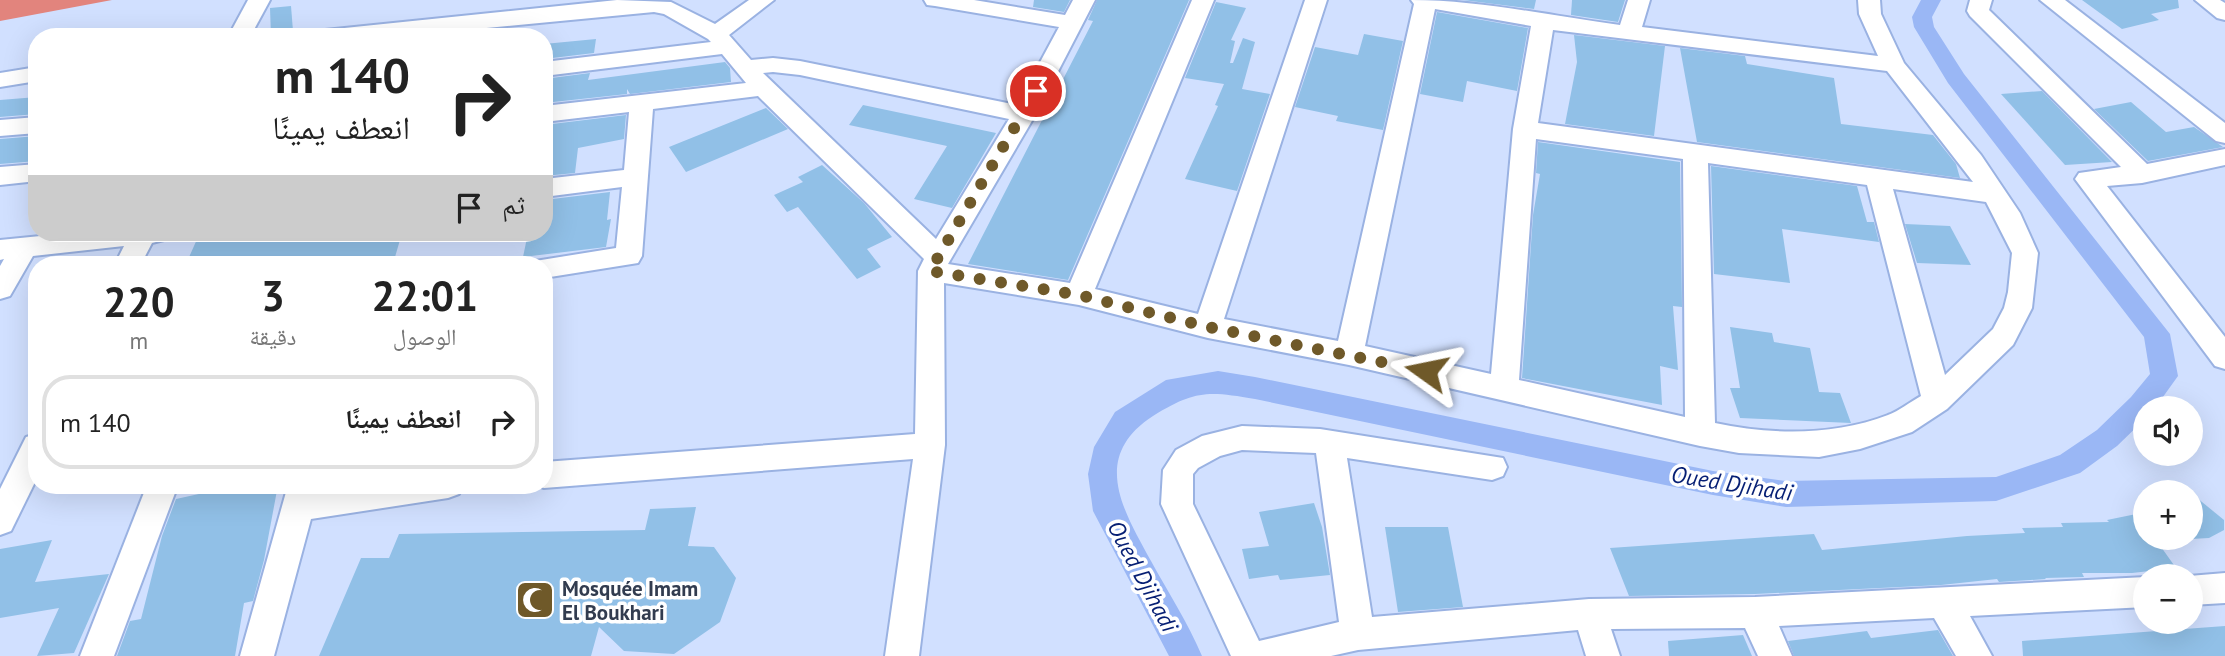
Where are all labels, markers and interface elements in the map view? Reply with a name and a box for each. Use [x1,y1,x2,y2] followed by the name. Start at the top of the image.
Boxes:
[275,43,410,107] text: 140 m
[434,56,525,147] icon: right
[1006,61,1066,121] pin
[1017,72,1055,110] icon: arrive
[272,106,410,148] text: انعطف يمينًا
[502,188,525,221] text: ثم
[450,189,488,227] icon: arrive
[261,268,285,323] text: 3
[371,268,478,323] text: 22:01
[103,274,175,329] text: 220
[250,322,296,351] text: دقيقة
[393,322,457,351] text: الوصول
[129,326,148,355] text: m
[1389,334,1463,408] position arrow
[2133,396,2203,634] map controls
[2133,396,2203,466] button: sound
[345,402,462,435] text: انعطف يمينًا
[483,403,521,441] icon: right
[60,406,131,439] text: 140 m
[1669,459,1796,507] water label: Oued Djihadi
[2133,480,2203,550] button: +
[1102,515,1185,638] water label: Oued Djihadi
[2133,564,2203,634] button: −
[562,575,698,626] place label: Mosquée Imam El Boukhari
[514,579,556,621] mosque icon: Mosquée Imam El Boukhari

